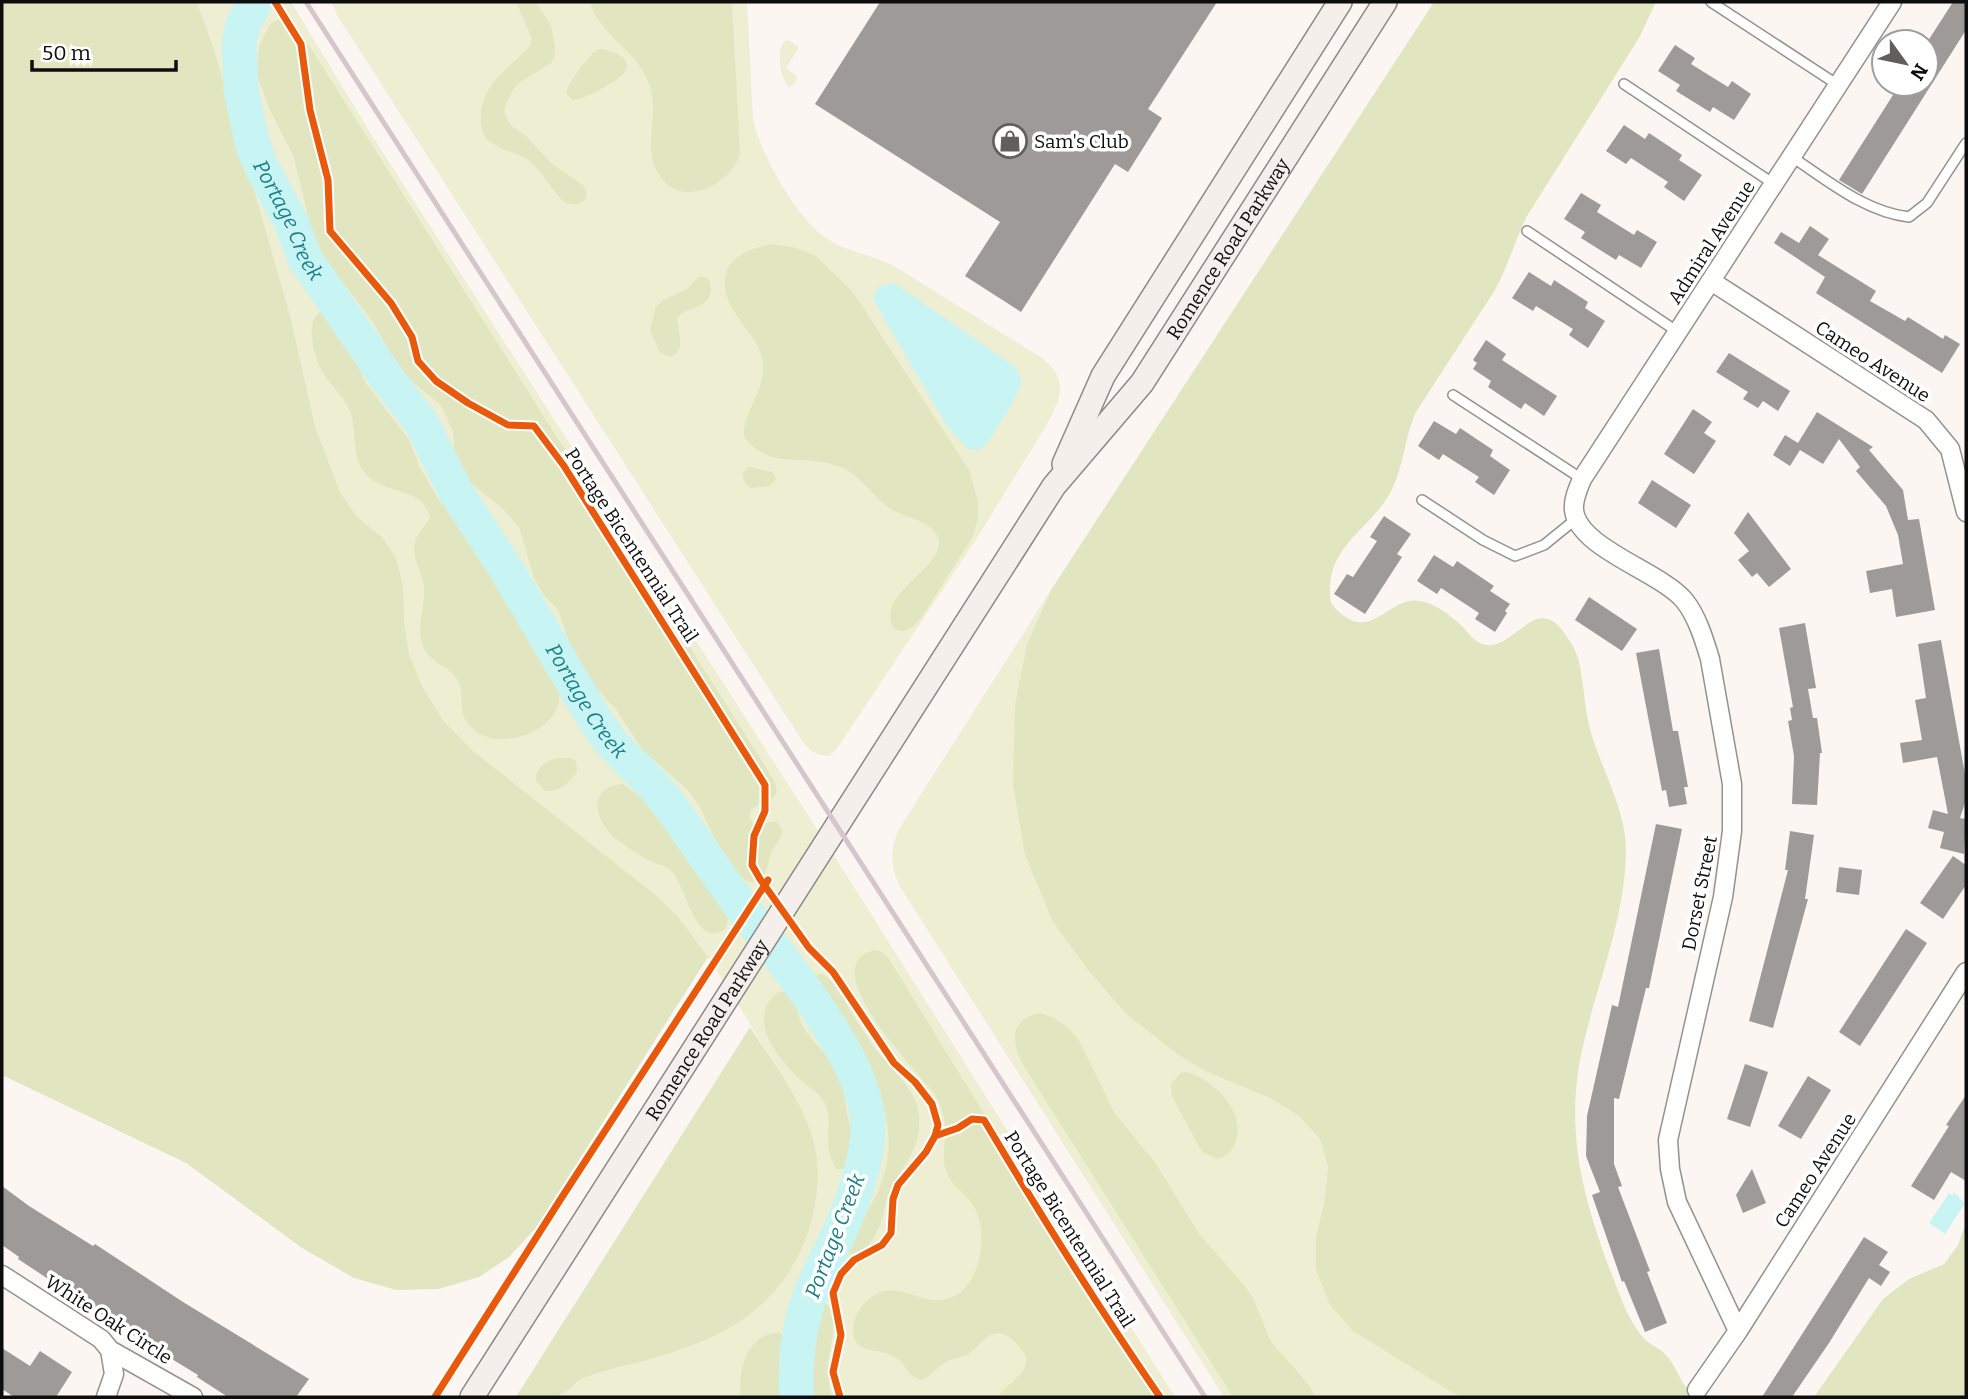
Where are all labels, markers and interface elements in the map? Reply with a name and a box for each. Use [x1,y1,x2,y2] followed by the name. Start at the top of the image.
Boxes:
[32,28,175,72] scale bar
[1870,28,1940,98] north arrow
[42,40,91,66] text: 50 m
[1905,60,1932,85] text: N
[991,122,1029,160] shop icon: Sam's Club
[1034,130,1129,153] place label: Sam's Club
[1162,153,1295,344] street label: Romence Road Parkway
[247,156,329,286] water label: Portage Creek
[1663,176,1760,308] street label: Admiral Avenue
[1811,316,1934,407] street label: Cameo Avenue
[560,444,703,647] street label: Portage Bicentennial Trail
[540,639,633,765] water label: Portage Creek
[1677,834,1722,952] street label: Dorset Street
[641,934,774,1125] street label: Romence Road Parkway
[1770,1109,1861,1232] street label: Cameo Avenue
[1000,1127,1140,1332] street label: Portage Bicentennial Trail
[799,1170,871,1302] water label: Portage Creek
[41,1270,177,1369] street label: White Oak Circle

